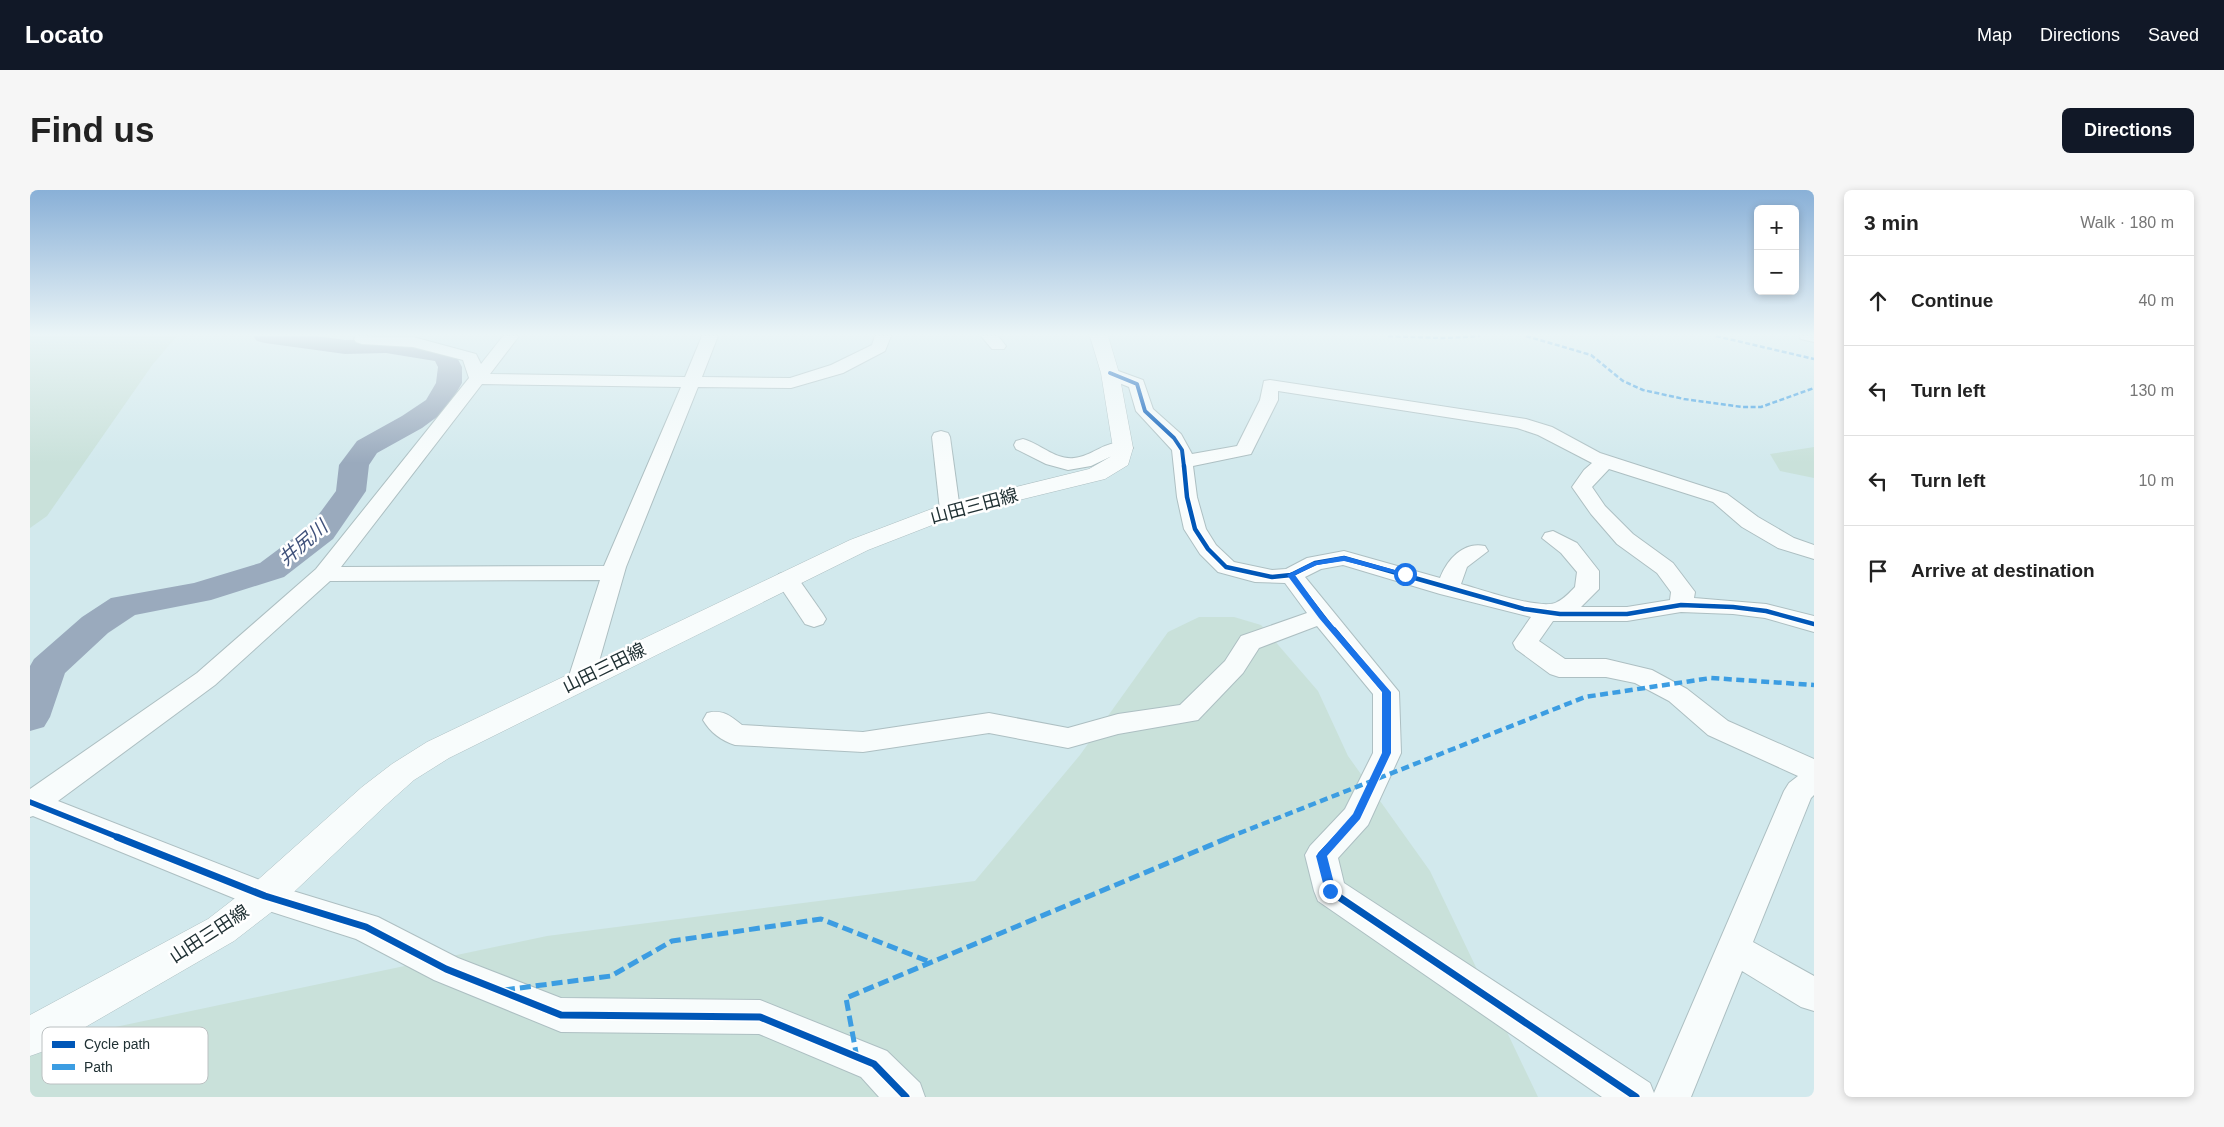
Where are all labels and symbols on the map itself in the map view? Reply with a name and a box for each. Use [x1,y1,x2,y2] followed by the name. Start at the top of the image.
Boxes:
[928,485,1020,527] street label: 山田三田線
[275,515,333,570] water label: 井尻川
[1394,563,1417,586] route start
[559,639,649,697] street label: 山田三田線
[1319,880,1342,903] route end
[166,901,252,967] street label: 山田三田線
[42,1027,208,1084] legend
[84,1036,150,1052] text: Cycle path
[84,1059,113,1075] text: Path

